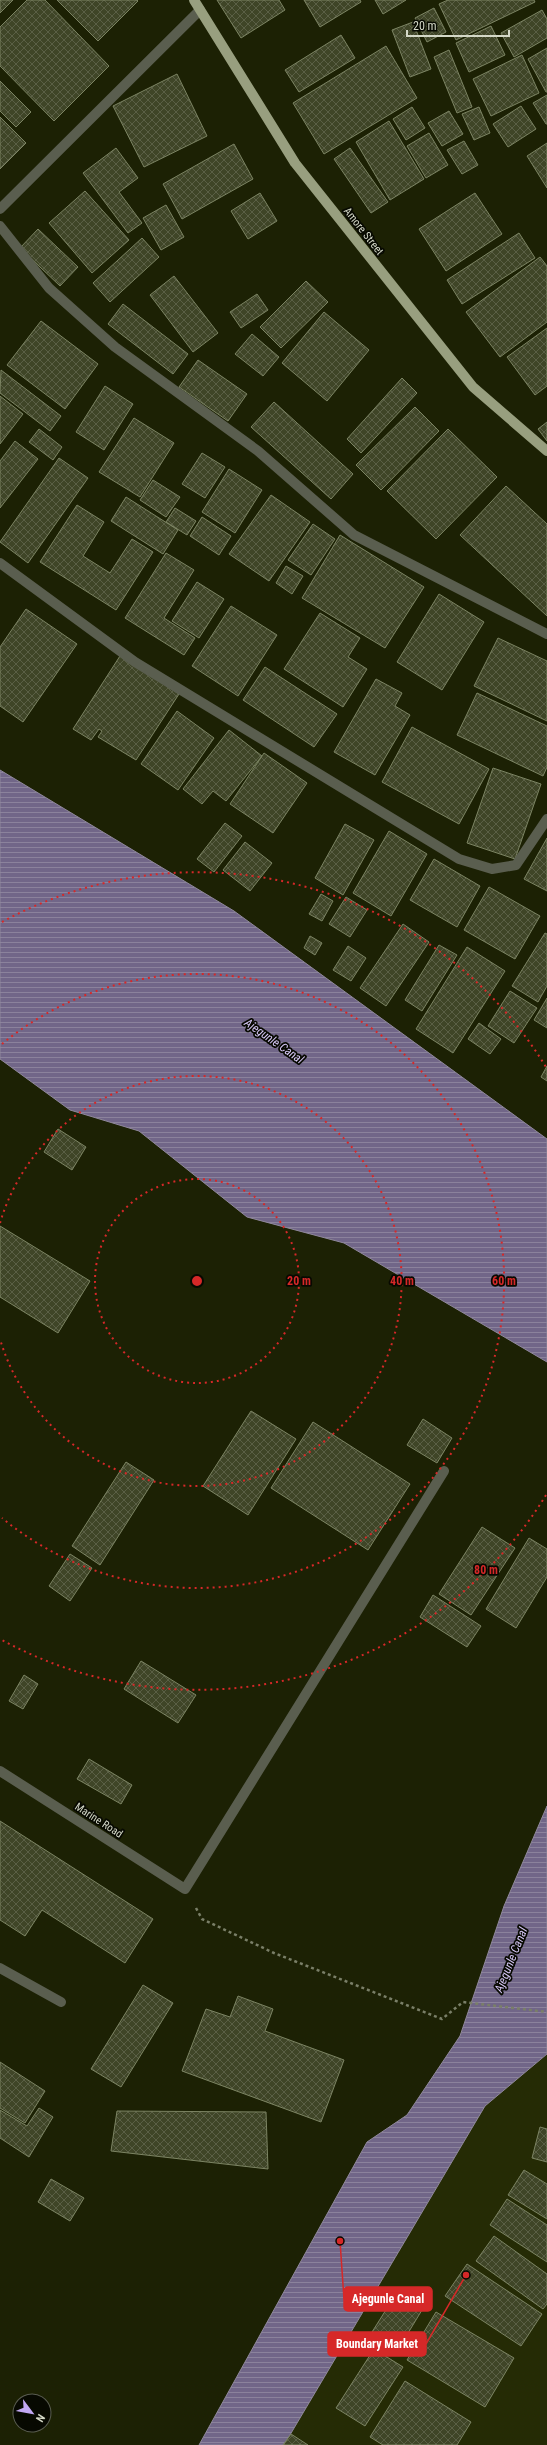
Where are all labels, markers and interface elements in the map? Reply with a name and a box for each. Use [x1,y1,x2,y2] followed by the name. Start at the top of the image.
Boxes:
[407,12,509,38] scale bar
[413,19,437,33] text: 20 m
[341,205,386,258] street label: Amore Street
[241,1015,306,1067] water label: Ajegunle Canal
[190,1274,204,1288] centre of rings
[287,1274,311,1288] text: 20 m
[390,1274,414,1288] text: 40 m
[492,1274,516,1288] text: 60 m
[474,1563,498,1577] text: 80 m
[72,1800,125,1841] street label: Marine Road
[491,1925,530,1995] water label: Ajegunle Canal
[344,2287,432,2311] callout: Ajegunle Canal
[352,2292,424,2306] text: Ajegunle Canal
[328,2332,426,2356] callout: Boundary Market
[336,2337,418,2351] text: Boundary Market
[12,2393,52,2433] north arrow
[33,2412,47,2425] text: N

